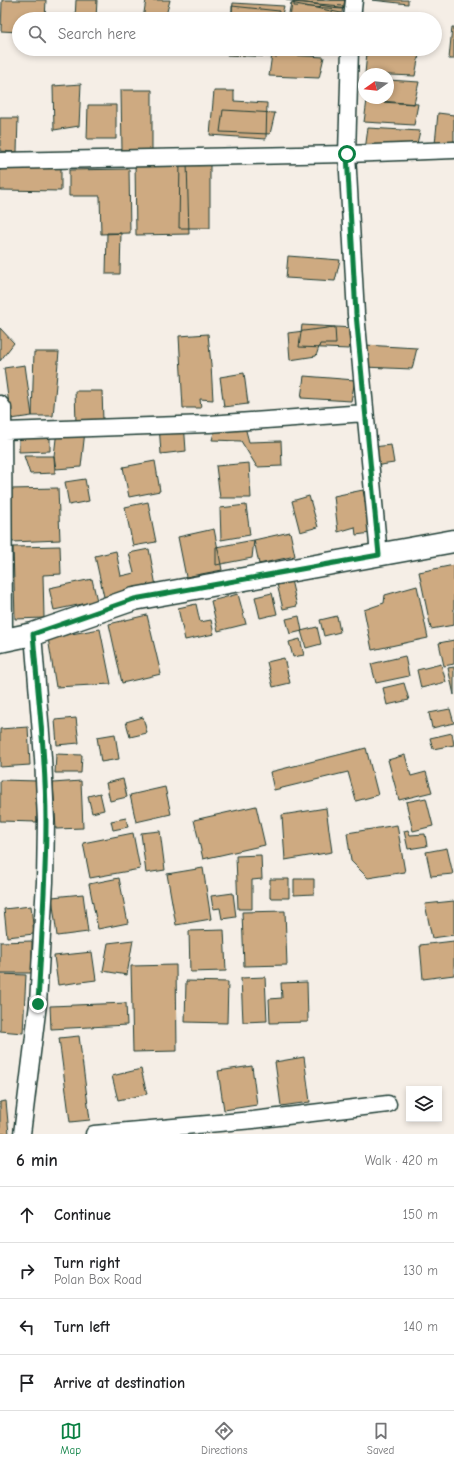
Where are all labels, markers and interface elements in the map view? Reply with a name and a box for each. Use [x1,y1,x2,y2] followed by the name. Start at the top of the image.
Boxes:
[12,12,442,56] search box
[26,23,48,45] icon: search
[58,25,136,43] text: Search here
[358,68,394,104] north arrow
[338,145,356,163] route start
[29,995,47,1013] route end
[406,1086,442,1122] map controls
[406,1086,442,1122] button: layers
[16,1151,58,1170] text: 6 min
[365,1153,438,1168] text: Walk · 420 m
[16,1204,38,1226] icon: ahead
[54,1206,111,1224] text: Continue
[403,1207,438,1222] text: 150 m
[54,1254,120,1272] text: Turn right
[16,1260,38,1282] icon: right
[403,1263,438,1278] text: 130 m
[54,1272,142,1287] text: Polan Box Road
[16,1316,38,1338] icon: left
[54,1318,110,1336] text: Turn left
[404,1319,438,1334] text: 140 m
[16,1372,38,1394] icon: arrive
[54,1374,185,1392] text: Arrive at destination
[60,1420,82,1457] tab: Map
[201,1420,248,1457] tab: Directions
[367,1420,394,1457] tab: Saved

